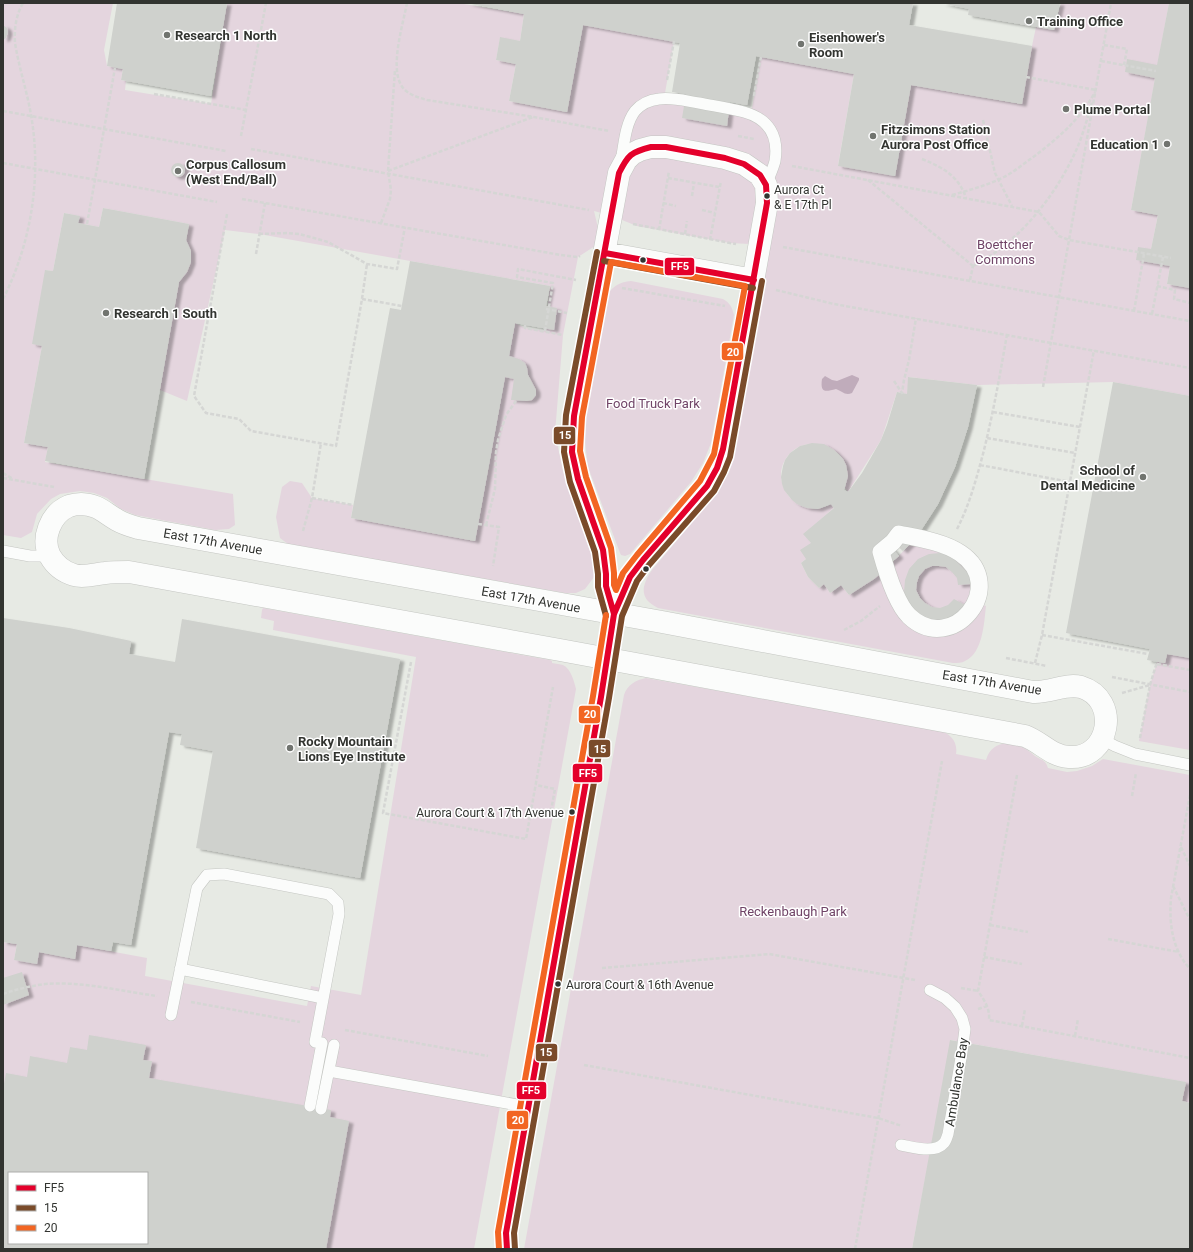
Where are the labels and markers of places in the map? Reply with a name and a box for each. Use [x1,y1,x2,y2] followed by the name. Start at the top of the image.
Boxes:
[1037,14,1123,29] place label: Training Office
[1024,16,1034,26] marker: Training Office
[175,28,277,43] place label: Research 1 North
[162,30,172,40] marker: Research 1 North
[809,30,885,60] place label: Eisenhower's Room
[796,39,806,49] marker: Eisenhower's Room
[1074,102,1150,117] place label: Plume Portal
[1061,104,1071,114] marker: Plume Portal
[881,122,990,152] place label: Fitzsimons Station Aurora Post Office
[868,131,878,141] marker: Fitzsimons Station Aurora Post Office
[1090,137,1159,152] place label: Education 1
[1162,139,1172,149] marker: Education 1
[186,157,286,187] place label: Corpus Callosum (West End/Ball)
[173,166,183,176] marker: Corpus Callosum (West End/Ball)
[774,183,832,212] place label: Aurora Ct & E 17th Pl
[762,191,772,201] marker: Aurora Ct & E 17th Pl
[638,255,648,265] unlabelled marker
[114,306,217,321] place label: Research 1 South
[101,308,111,318] marker: Research 1 South
[1041,463,1135,493] place label: School of Dental Medicine
[1138,472,1148,482] marker: School of Dental Medicine
[641,564,651,574] unlabelled marker
[298,734,406,764] place label: Rocky Mountain Lions Eye Institute
[285,743,295,753] marker: Rocky Mountain Lions Eye Institute
[416,806,564,820] place label: Aurora Court & 17th Avenue
[567,807,577,817] marker: Aurora Court & 17th Avenue
[566,978,714,992] place label: Aurora Court & 16th Avenue
[553,979,563,989] marker: Aurora Court & 16th Avenue

